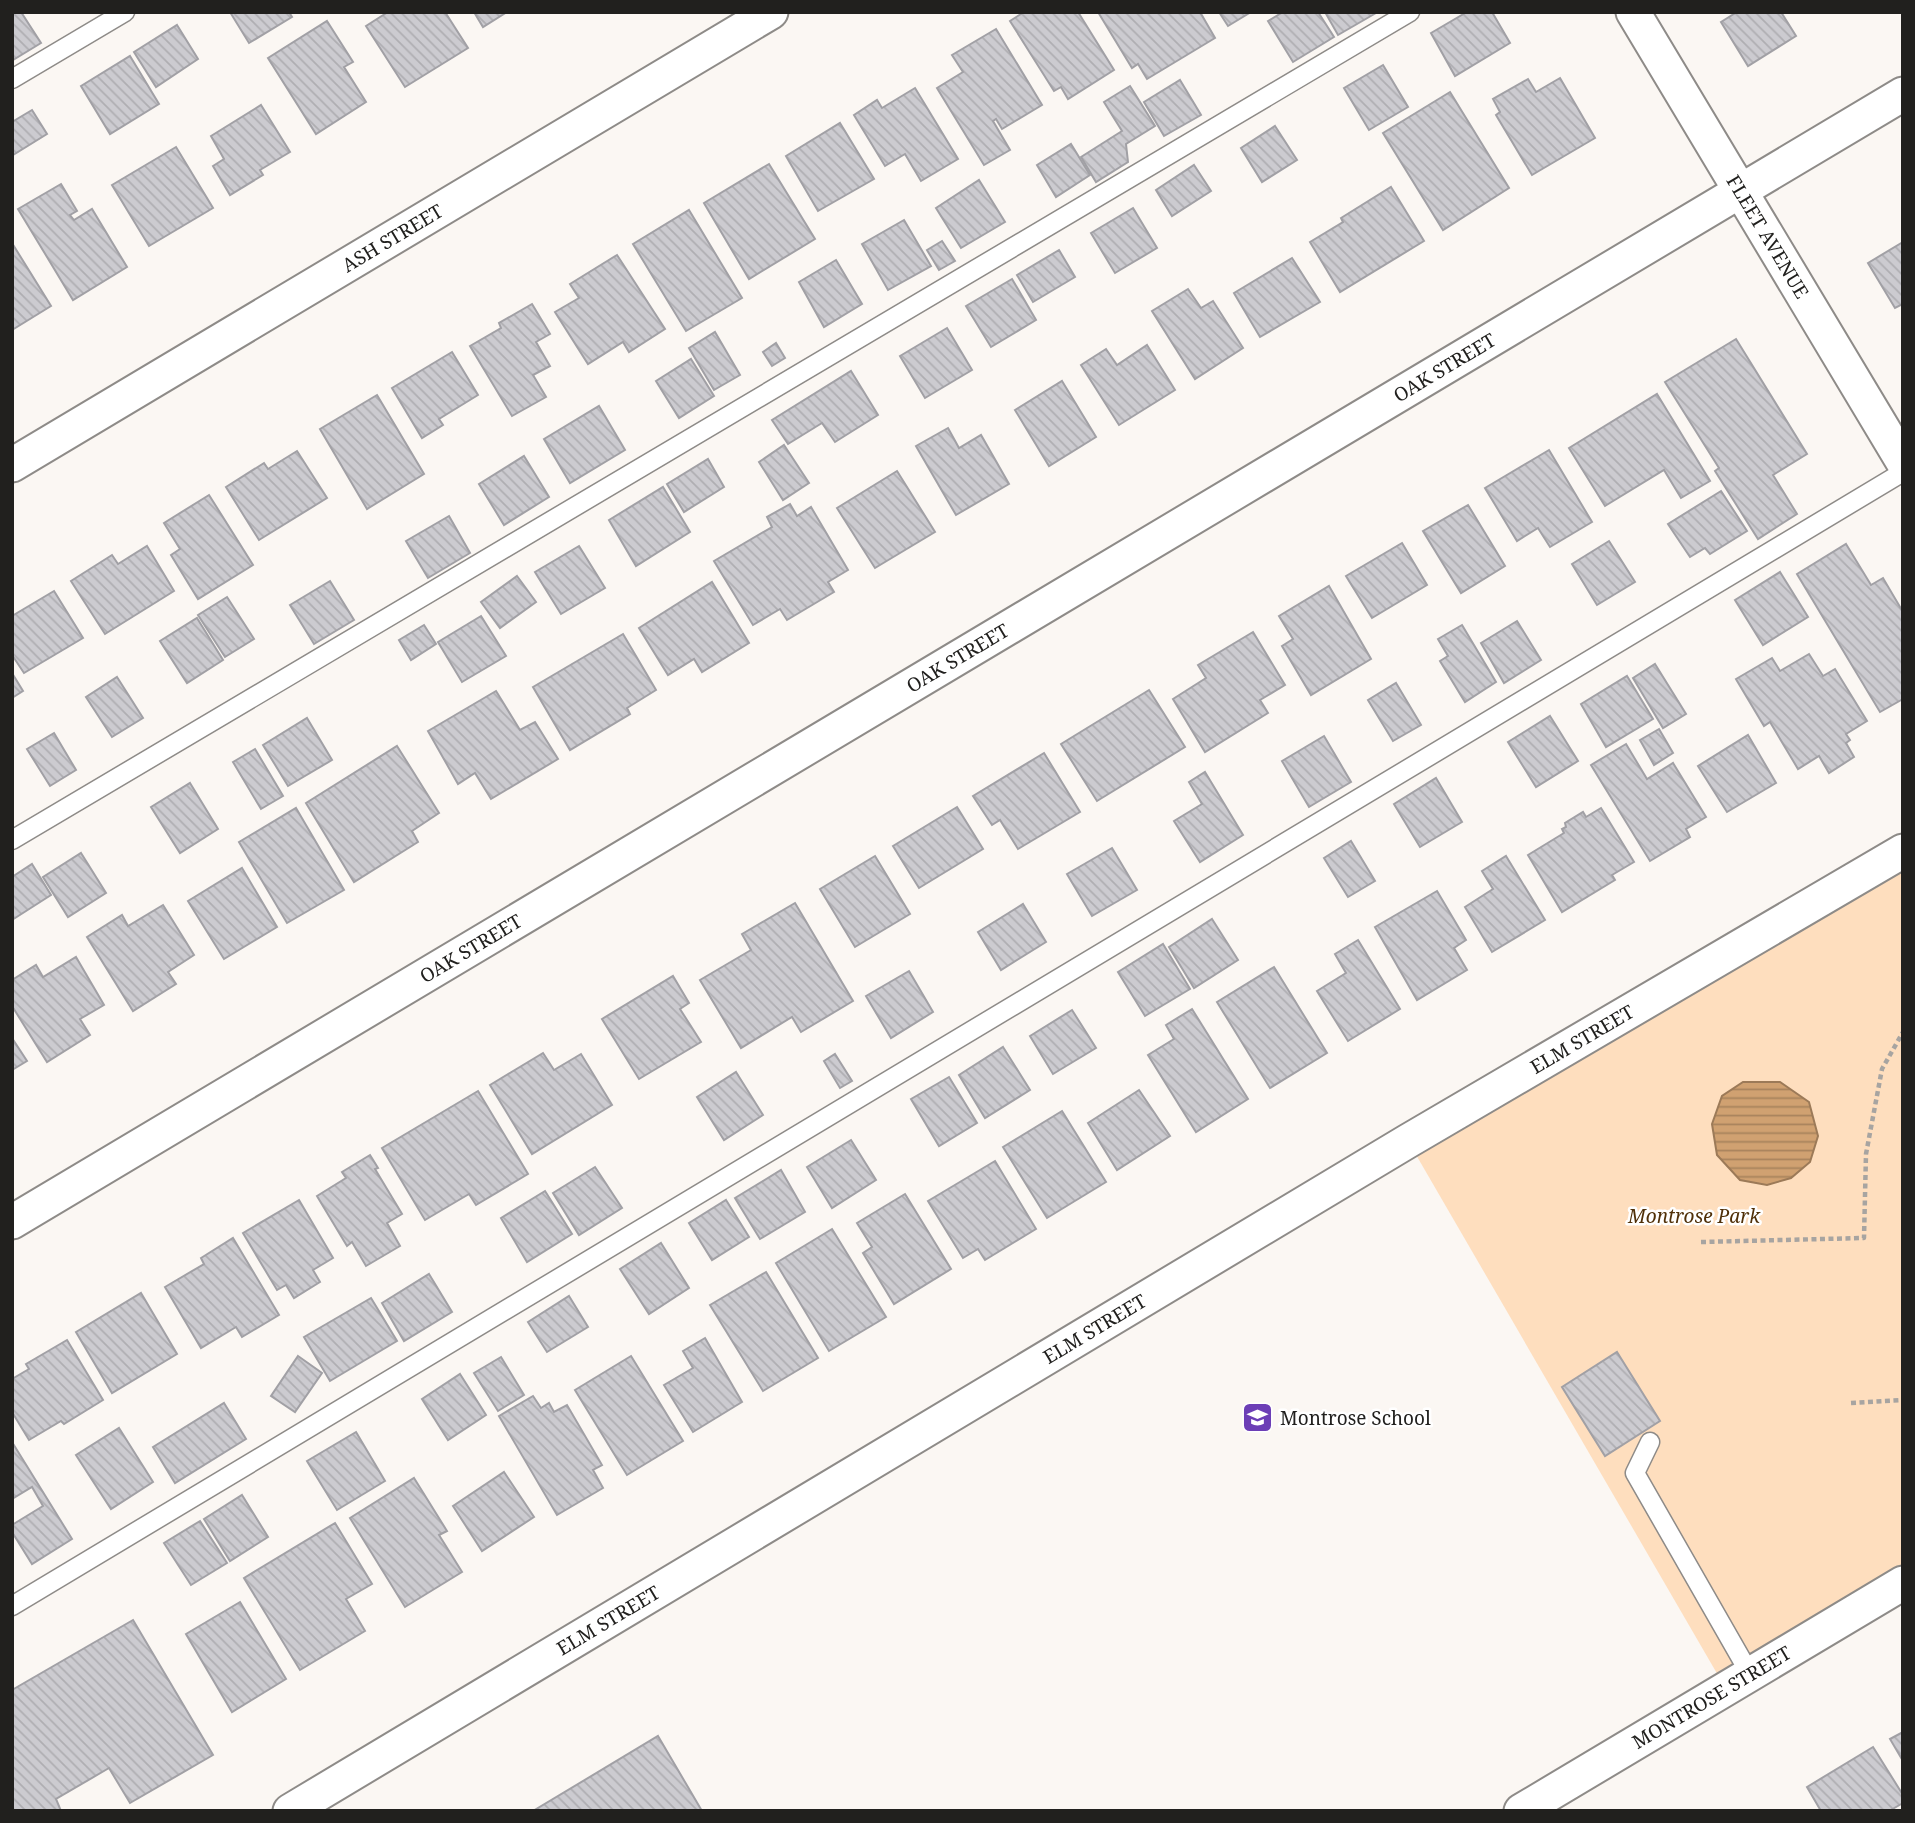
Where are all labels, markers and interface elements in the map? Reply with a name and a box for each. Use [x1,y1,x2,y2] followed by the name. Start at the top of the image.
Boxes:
[1721,170,1815,303] street label: FLEET AVENUE
[337,198,448,278] street label: ASH STREET
[1389,327,1501,408] street label: OAK STREET
[902,617,1014,699] street label: OAK STREET
[415,908,527,989] street label: OAK STREET
[1525,998,1639,1080] street label: ELM STREET
[1627,1203,1761,1229] park label: Montrose Park
[1038,1288,1151,1370] street label: ELM STREET
[1240,1401,1274,1435] school or university icon: Montrose School
[1280,1405,1431,1431] place label: Montrose School
[552,1579,665,1661] street label: ELM STREET
[1627,1640,1796,1755] street label: MONTROSE STREET

